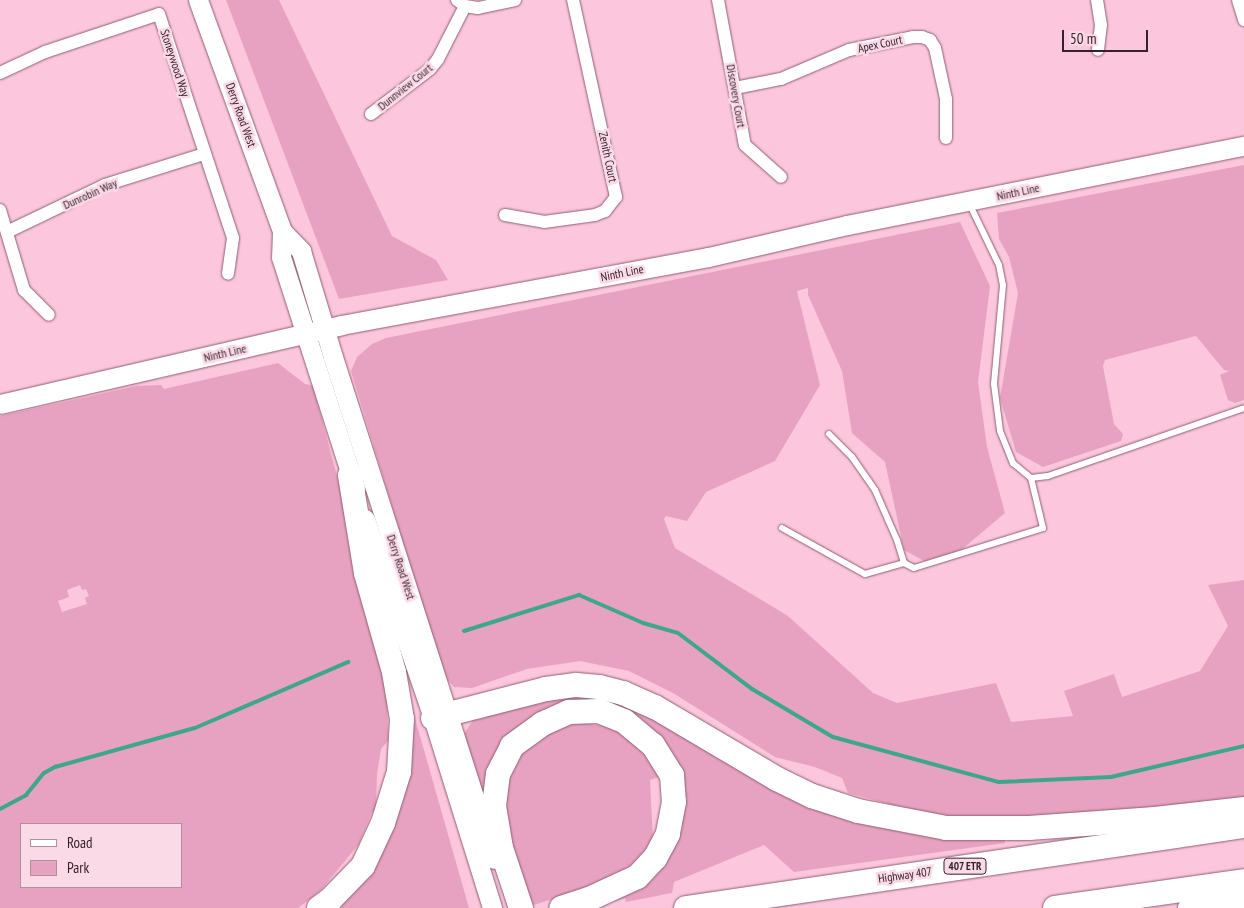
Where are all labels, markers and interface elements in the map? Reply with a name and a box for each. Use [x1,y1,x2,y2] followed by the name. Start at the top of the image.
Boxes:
[1064,20,1150,52] scale bar
[157,27,193,99] street label: Stoneywood Way
[1070,29,1096,48] text: 50 m
[856,32,904,56] street label: Apex Court
[375,61,435,113] street label: Dunnview Court
[723,63,749,129] street label: Discovery Court
[223,81,259,149] street label: Derry Road West
[596,130,620,184] street label: Zenith Court
[61,176,119,212] street label: Dunrobin Way
[995,180,1041,204] street label: Ninth Line
[599,262,645,284] street label: Ninth Line
[202,341,248,365] street label: Ninth Line
[384,533,418,601] street label: Derry Road West
[20,823,182,888] legend
[67,833,93,852] text: Road
[67,858,89,877] text: Park
[942,858,988,874] road number: 407 ETR
[877,864,933,886] street label: Highway 407

